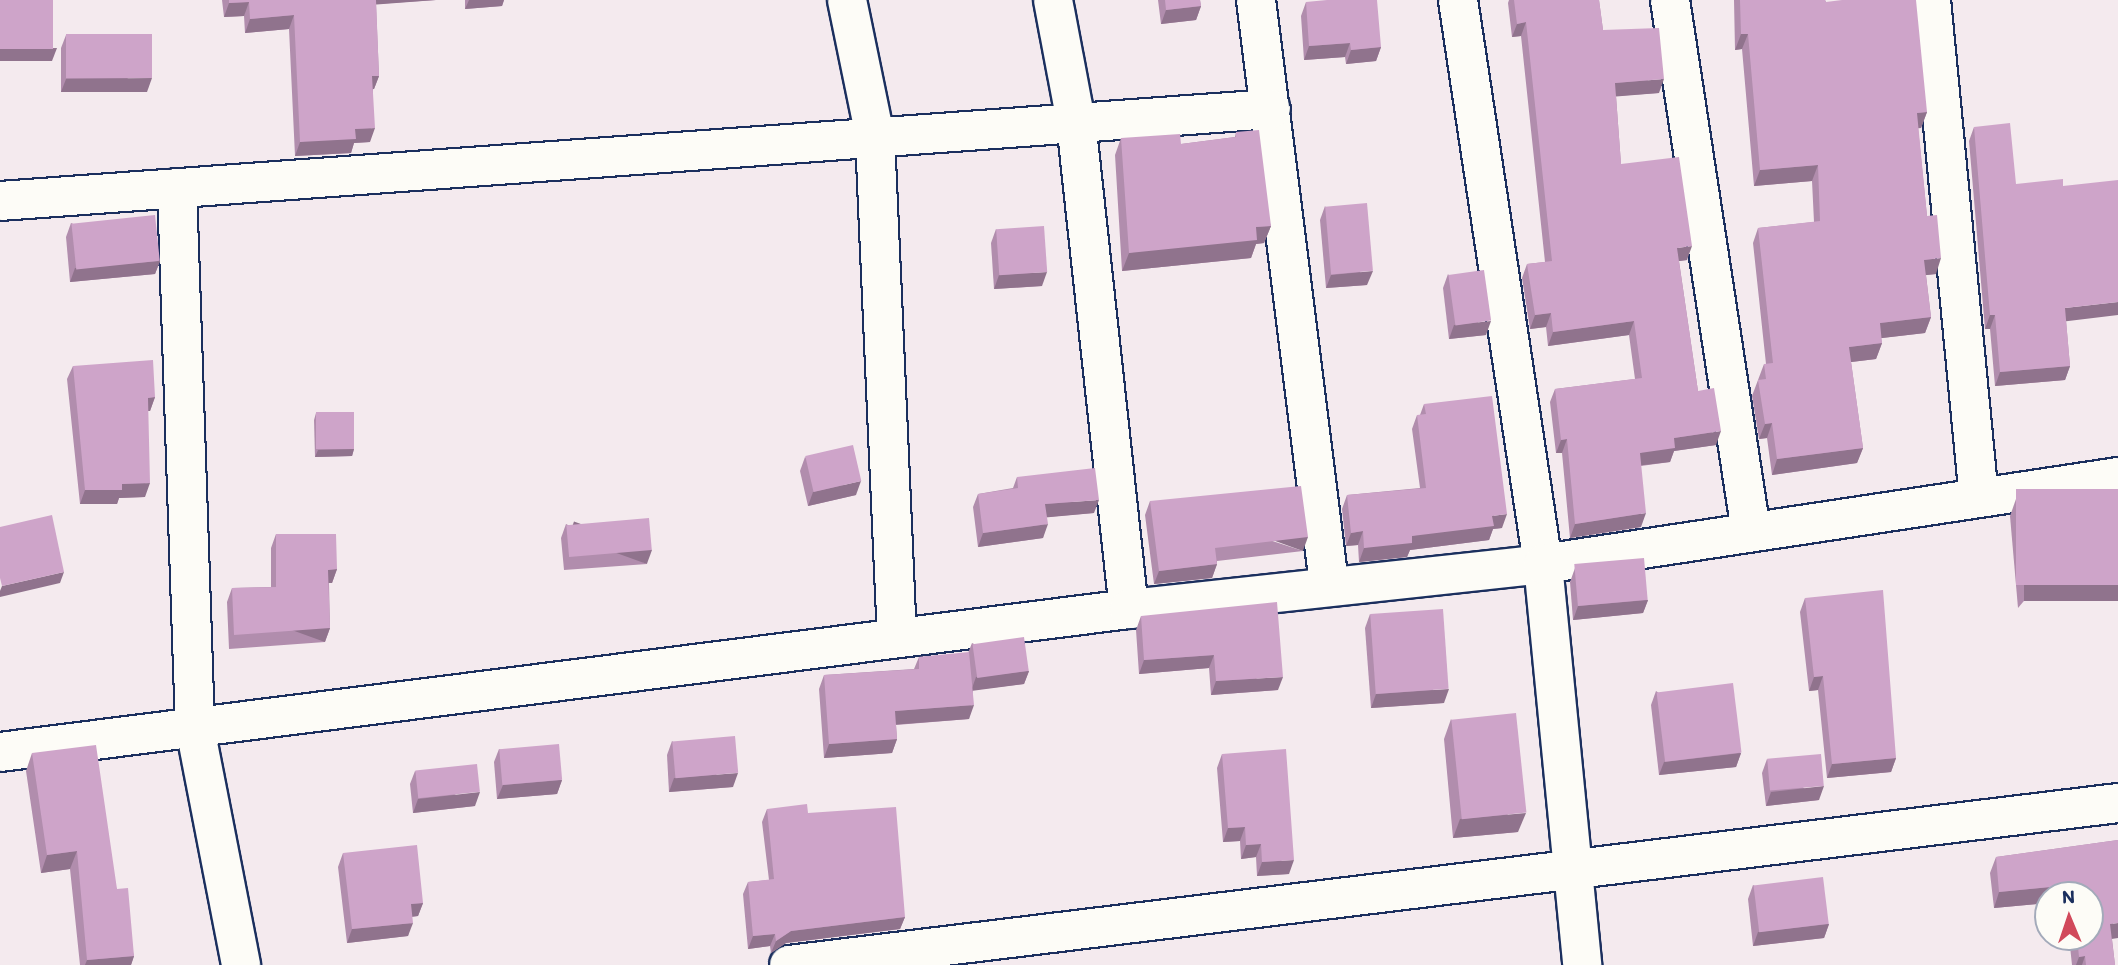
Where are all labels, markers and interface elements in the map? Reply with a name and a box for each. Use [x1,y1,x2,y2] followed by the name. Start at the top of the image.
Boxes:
[2034,881,2104,951] north arrow
[2062,885,2075,908] text: N

